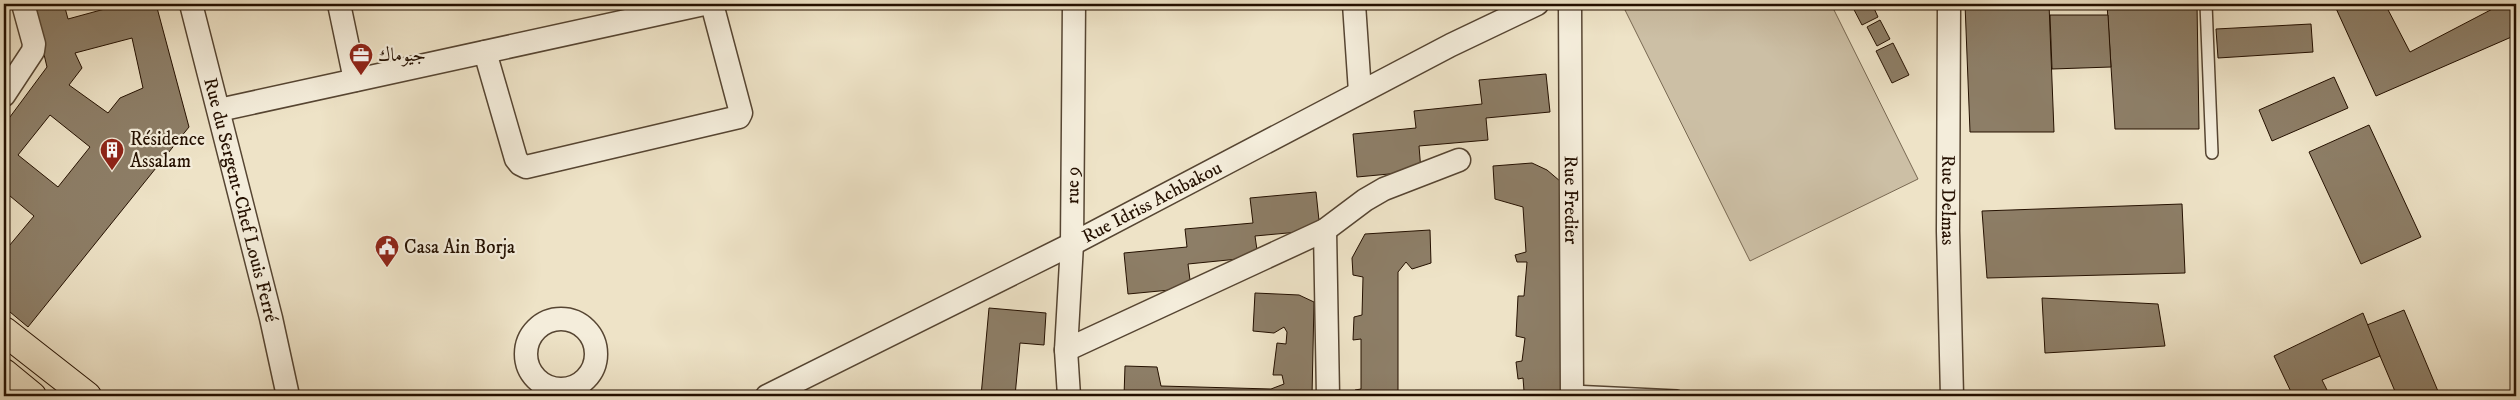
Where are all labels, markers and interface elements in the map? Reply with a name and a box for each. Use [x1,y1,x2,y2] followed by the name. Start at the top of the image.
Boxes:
[348,42,374,76] office icon: جيوماك
[378,44,426,67] place label: جيوماك
[199,75,283,325] street label: Rue du Sergent-Chef Louis Ferré
[130,128,205,173] place label: Résidence Assalam
[99,137,125,171] building icon: Résidence Assalam
[1936,155,1960,245] street label: Rue Delmas
[1078,156,1226,248] street label: Rue Idriss Achbakou
[1559,156,1583,244] street label: Rue Fredier
[1061,166,1084,204] street label: rue 9
[374,234,400,268] public building icon: Casa Ain Borja
[404,236,515,259] place label: Casa Ain Borja

